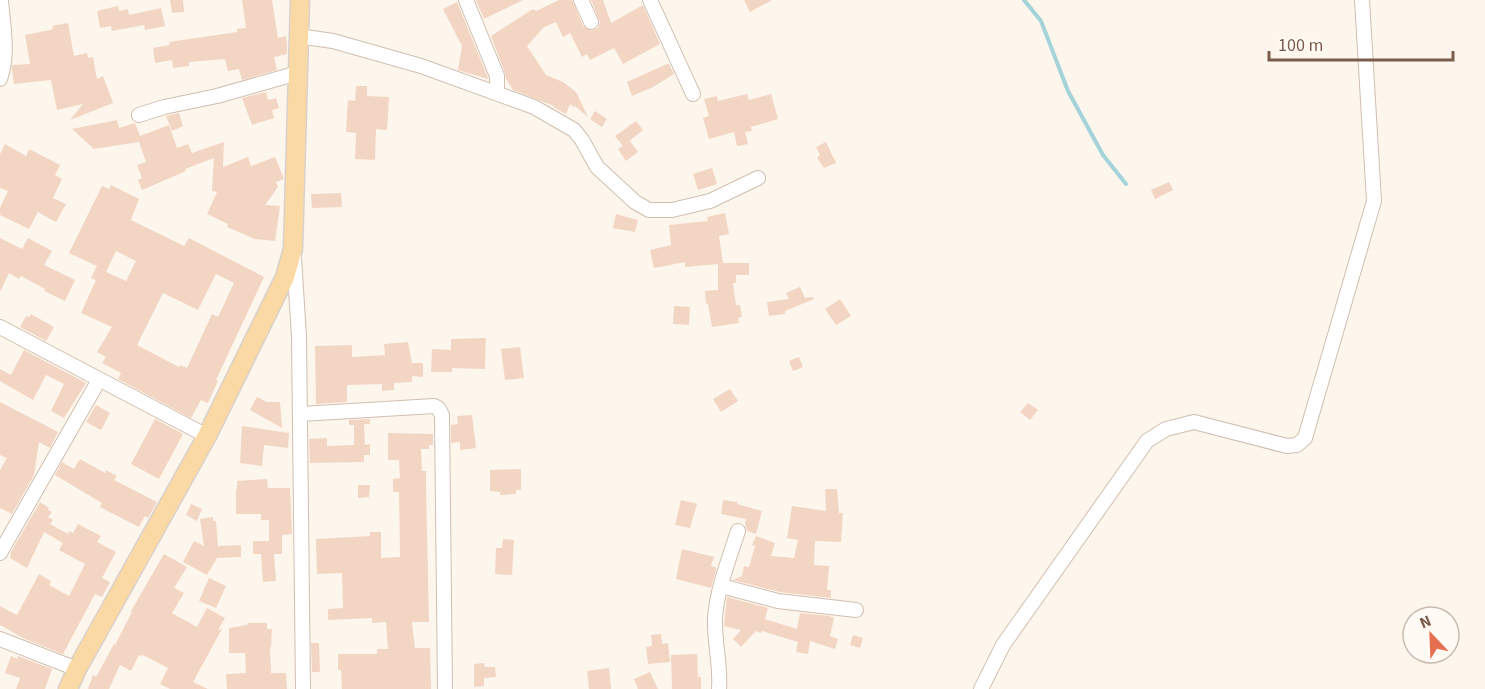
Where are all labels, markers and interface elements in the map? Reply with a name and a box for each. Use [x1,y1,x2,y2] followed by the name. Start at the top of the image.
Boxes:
[1269,24,1454,62] scale bar
[1278,33,1323,58] text: 100 m
[1401,605,1461,665] north arrow
[1416,610,1435,634] text: N

